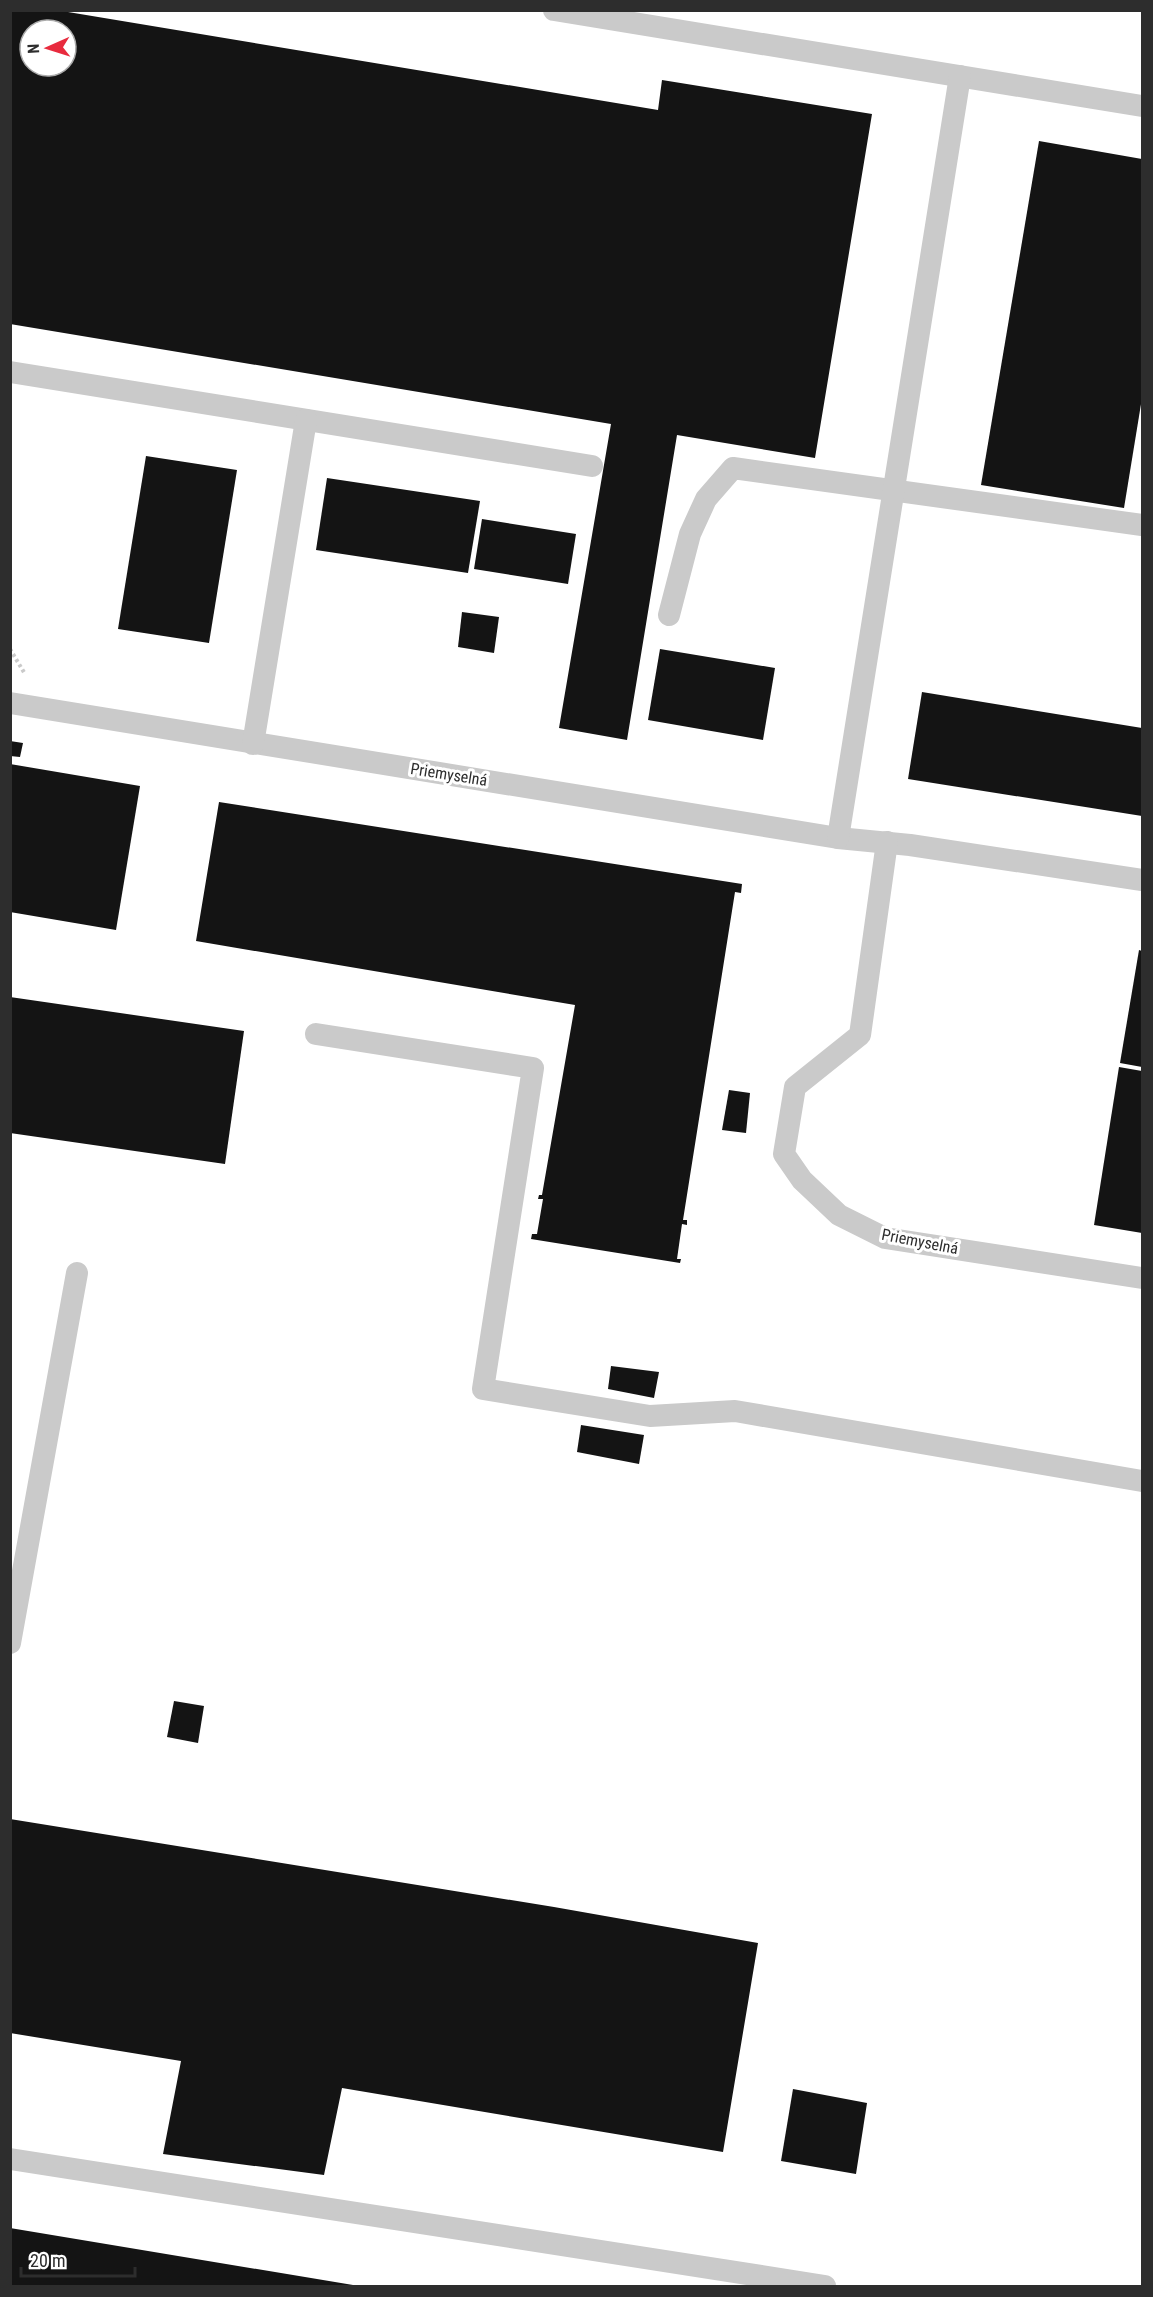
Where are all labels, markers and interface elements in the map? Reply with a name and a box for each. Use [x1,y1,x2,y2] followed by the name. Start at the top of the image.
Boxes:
[18,18,78,78] north arrow
[24,43,43,54] text: N
[409,759,489,790] street label: Priemyselná
[880,1225,960,1258] street label: Priemyselná
[21,2240,135,2278] scale bar
[30,2250,65,2271] text: 20 m

